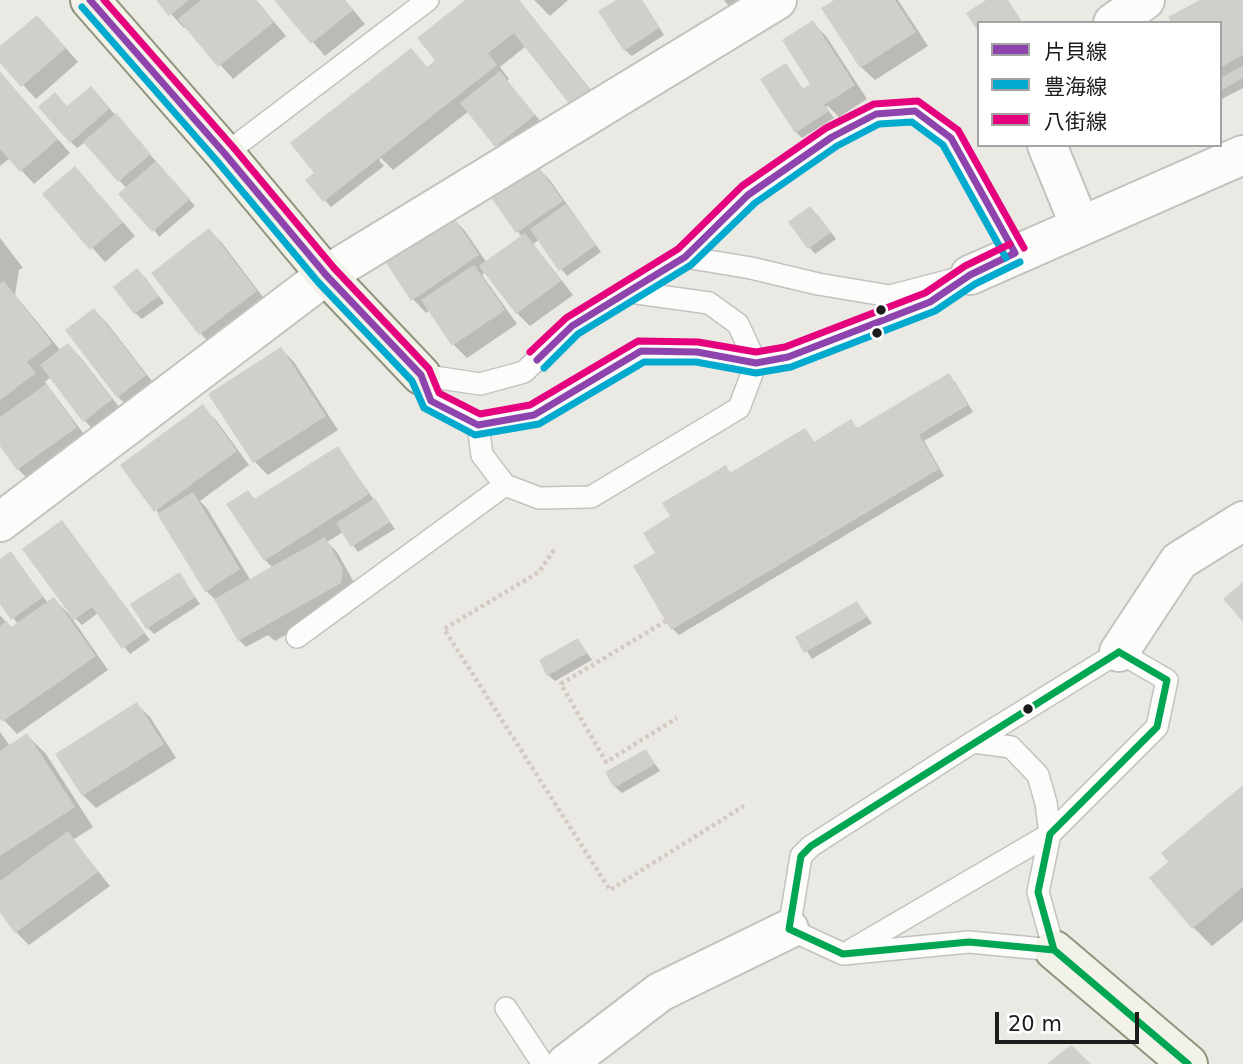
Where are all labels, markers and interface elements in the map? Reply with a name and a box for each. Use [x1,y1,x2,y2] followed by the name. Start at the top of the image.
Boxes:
[977,21,1222,147] legend
[1044,40,1107,64] text: 片貝線
[1044,75,1107,99] text: 豊海線
[1044,110,1107,134] text: 八街線
[874,303,888,317] unlabelled marker
[870,326,884,340] unlabelled marker
[1021,702,1035,716] unlabelled marker
[998,998,1142,1042] scale bar
[1008,1012,1062,1036] text: 20 m

